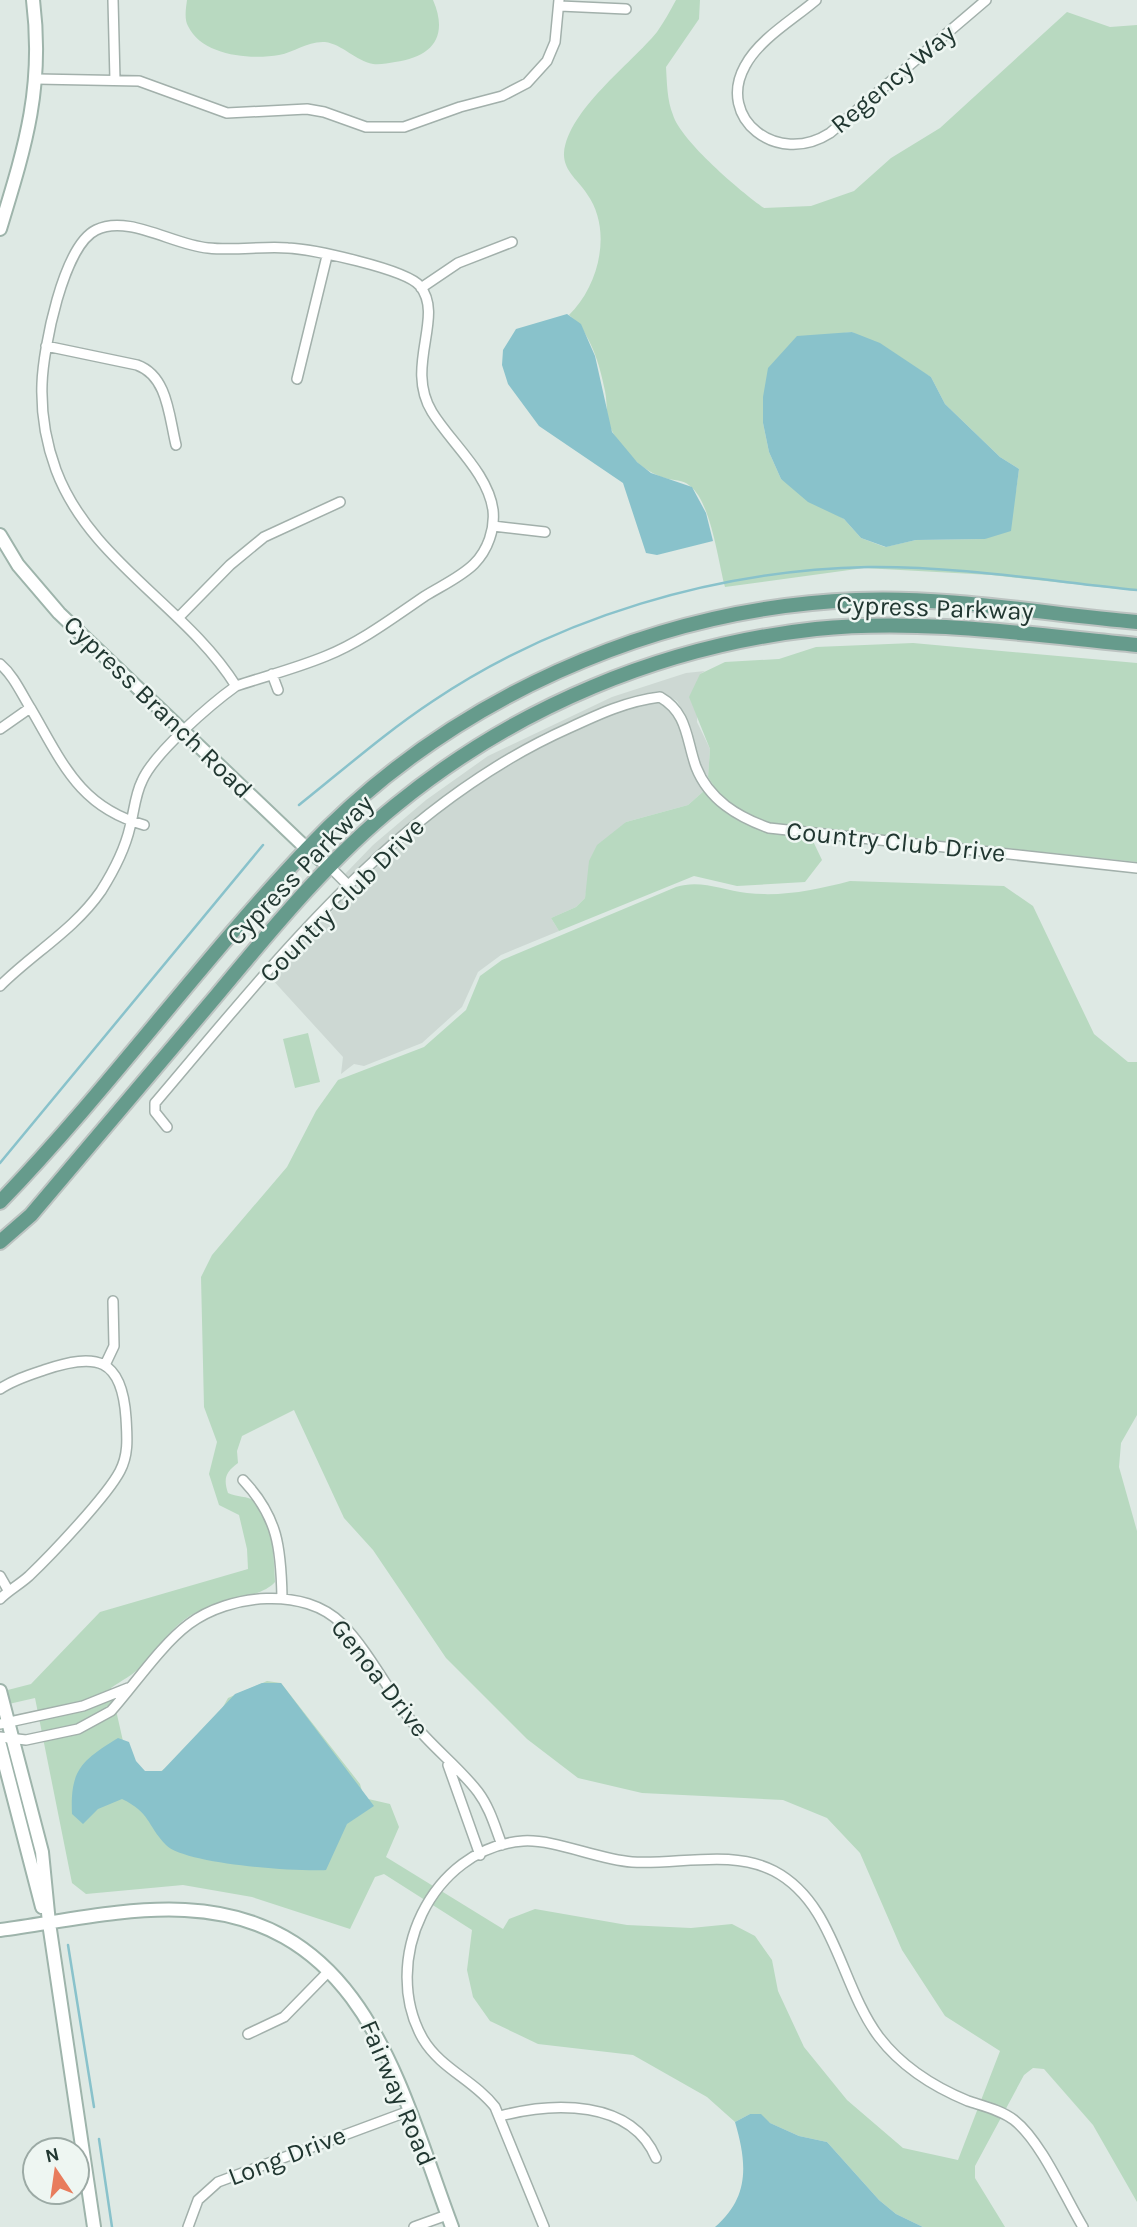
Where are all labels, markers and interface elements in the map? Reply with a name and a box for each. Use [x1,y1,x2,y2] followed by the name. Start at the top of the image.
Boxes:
[824,18,962,140] street label: Regency Way
[836,589,1034,627] street label: Cypress Parkway
[57,609,259,805] street label: Cypress Branch Road
[220,788,380,952] street label: Cypress Parkway
[253,811,431,989] street label: Country Club Drive
[785,815,1007,869] street label: Country Club Drive
[324,1613,436,1743] street label: Genoa Drive
[353,2015,443,2171] street label: Fairway Road
[224,2119,350,2193] street label: Long Drive
[21,2136,91,2206] north arrow
[43,2143,62,2168] text: N

